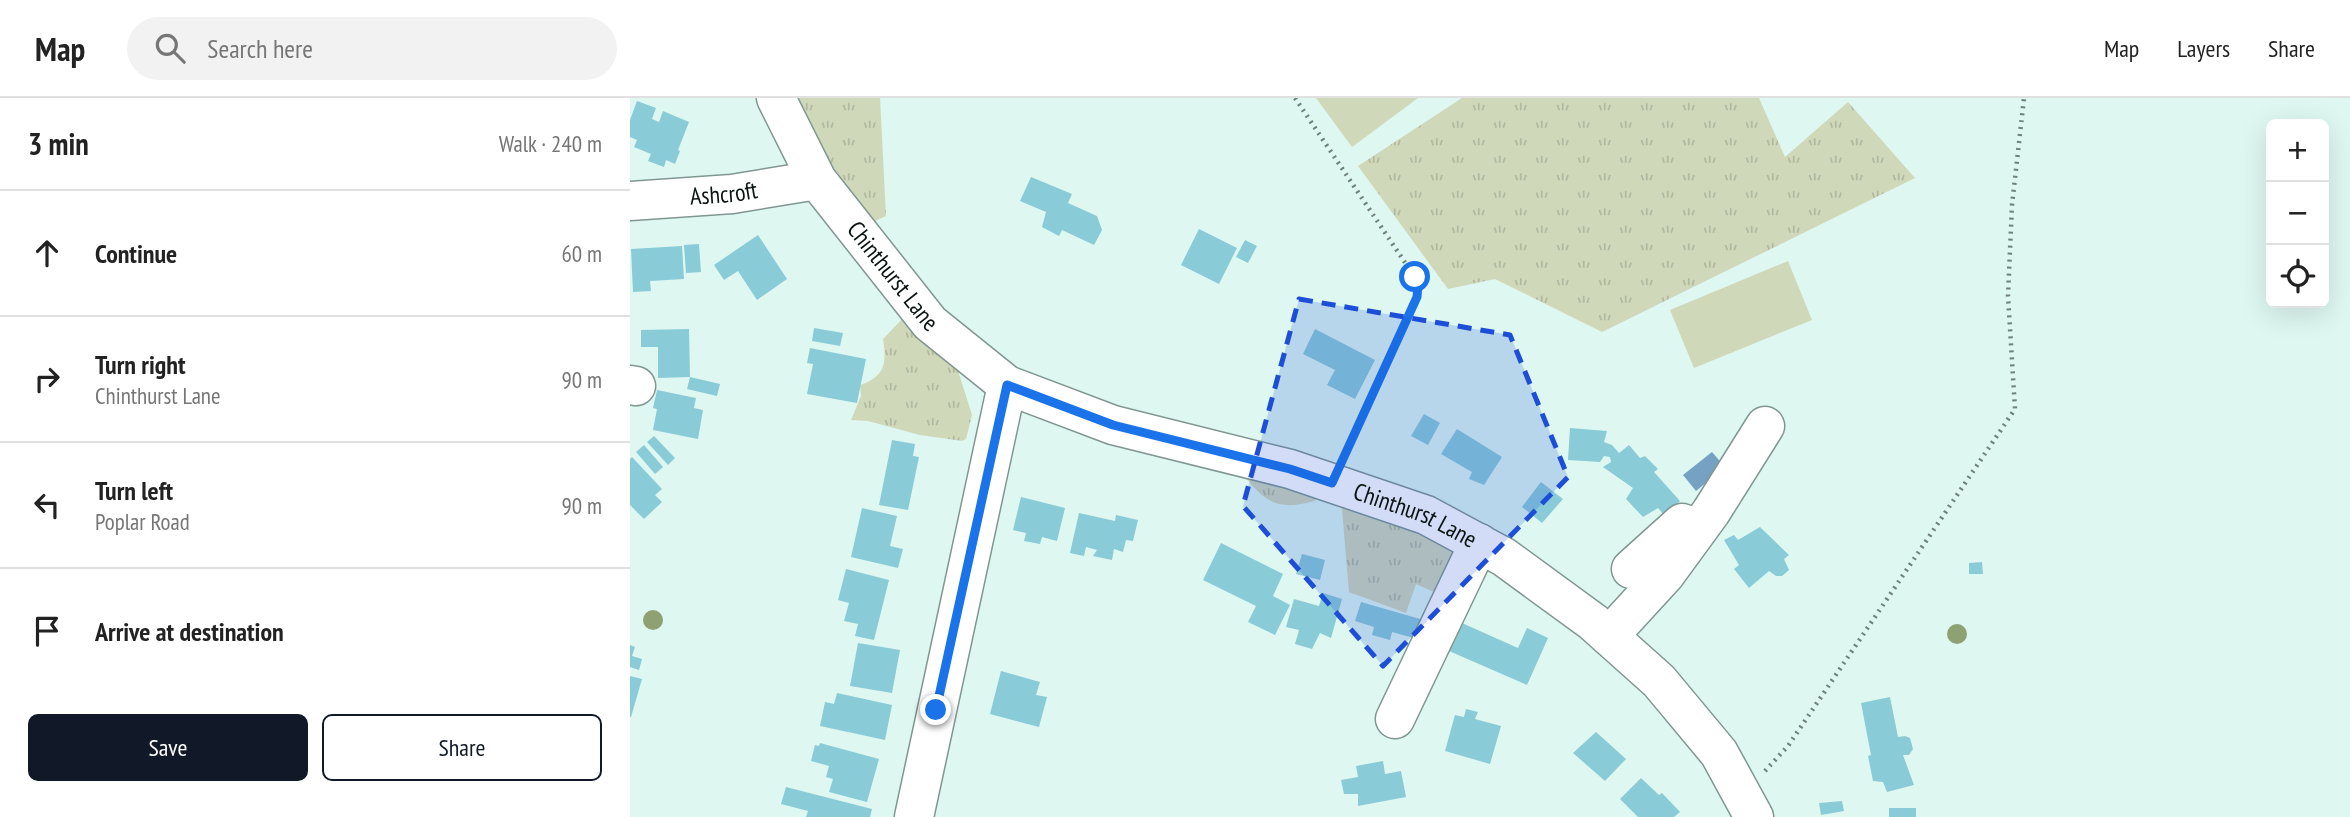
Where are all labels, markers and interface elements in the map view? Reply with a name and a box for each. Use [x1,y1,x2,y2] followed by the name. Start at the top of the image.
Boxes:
[127,17,617,80] search box
[35,27,85,70] text: Map
[151,29,189,67] icon: search
[207,32,313,65] text: Search here
[2104,33,2139,64] text: Map
[2177,33,2230,64] text: Layers
[2268,33,2315,64] text: Share
[2266,119,2329,308] map controls
[2266,119,2329,182] button: +
[28,124,89,163] text: 3 min
[499,129,602,158] text: Walk · 240 m
[689,174,760,212] street label: Ashcroft
[2266,182,2329,245] button: −
[840,215,944,338] street label: Chinthurst Lane
[28,234,66,272] icon: ahead
[95,237,177,270] text: Continue
[561,239,602,268] text: 60 m
[2266,245,2329,308] button: locate
[1399,261,1430,292] route start
[95,348,186,381] text: Turn right
[28,360,66,398] icon: right
[561,365,602,394] text: 90 m
[95,381,220,410] text: Chinthurst Lane
[95,474,173,507] text: Turn left
[1350,476,1482,555] street label: Chinthurst Lane
[28,486,66,524] icon: left
[561,491,602,520] text: 90 m
[95,507,190,536] text: Poplar Road
[28,612,66,650] icon: arrive
[95,615,284,648] text: Arrive at destination
[920,694,951,725] route end
[28,714,308,781] button: Save
[322,714,602,781] button: Share

